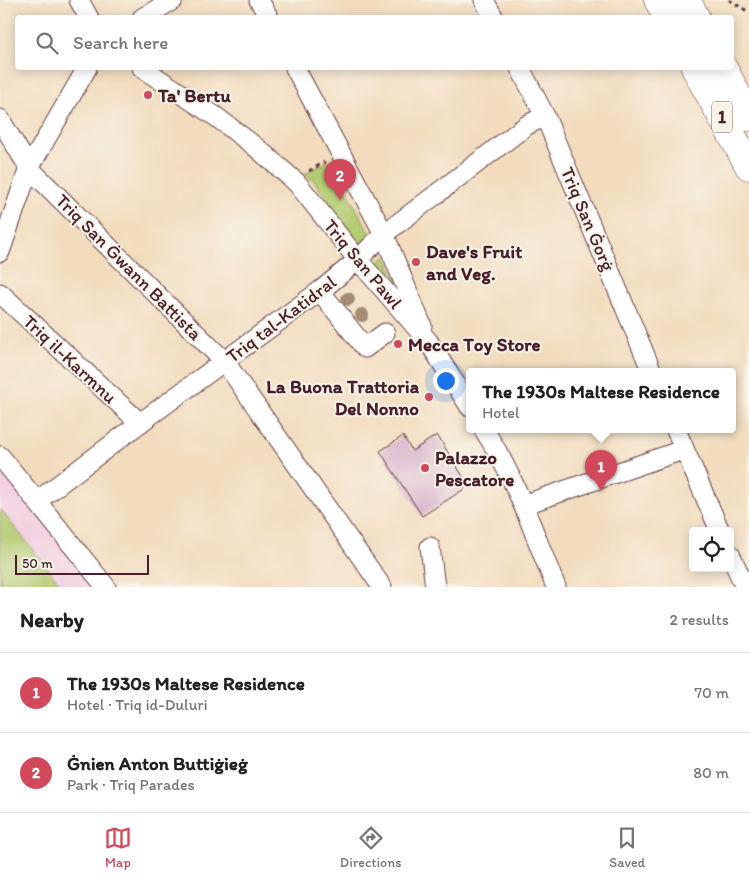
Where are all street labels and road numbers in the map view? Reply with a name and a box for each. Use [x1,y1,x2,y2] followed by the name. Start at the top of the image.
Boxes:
[712,101,732,132] road number: 1
[556,164,620,275] street label: Triq San Ġorġ
[51,189,207,345] street label: Triq San Ġwann Battista
[319,214,408,314] street label: Triq San Pawl
[221,270,341,368] street label: Triq tal-Katidral
[18,310,122,409] street label: Triq il-Karmnu

